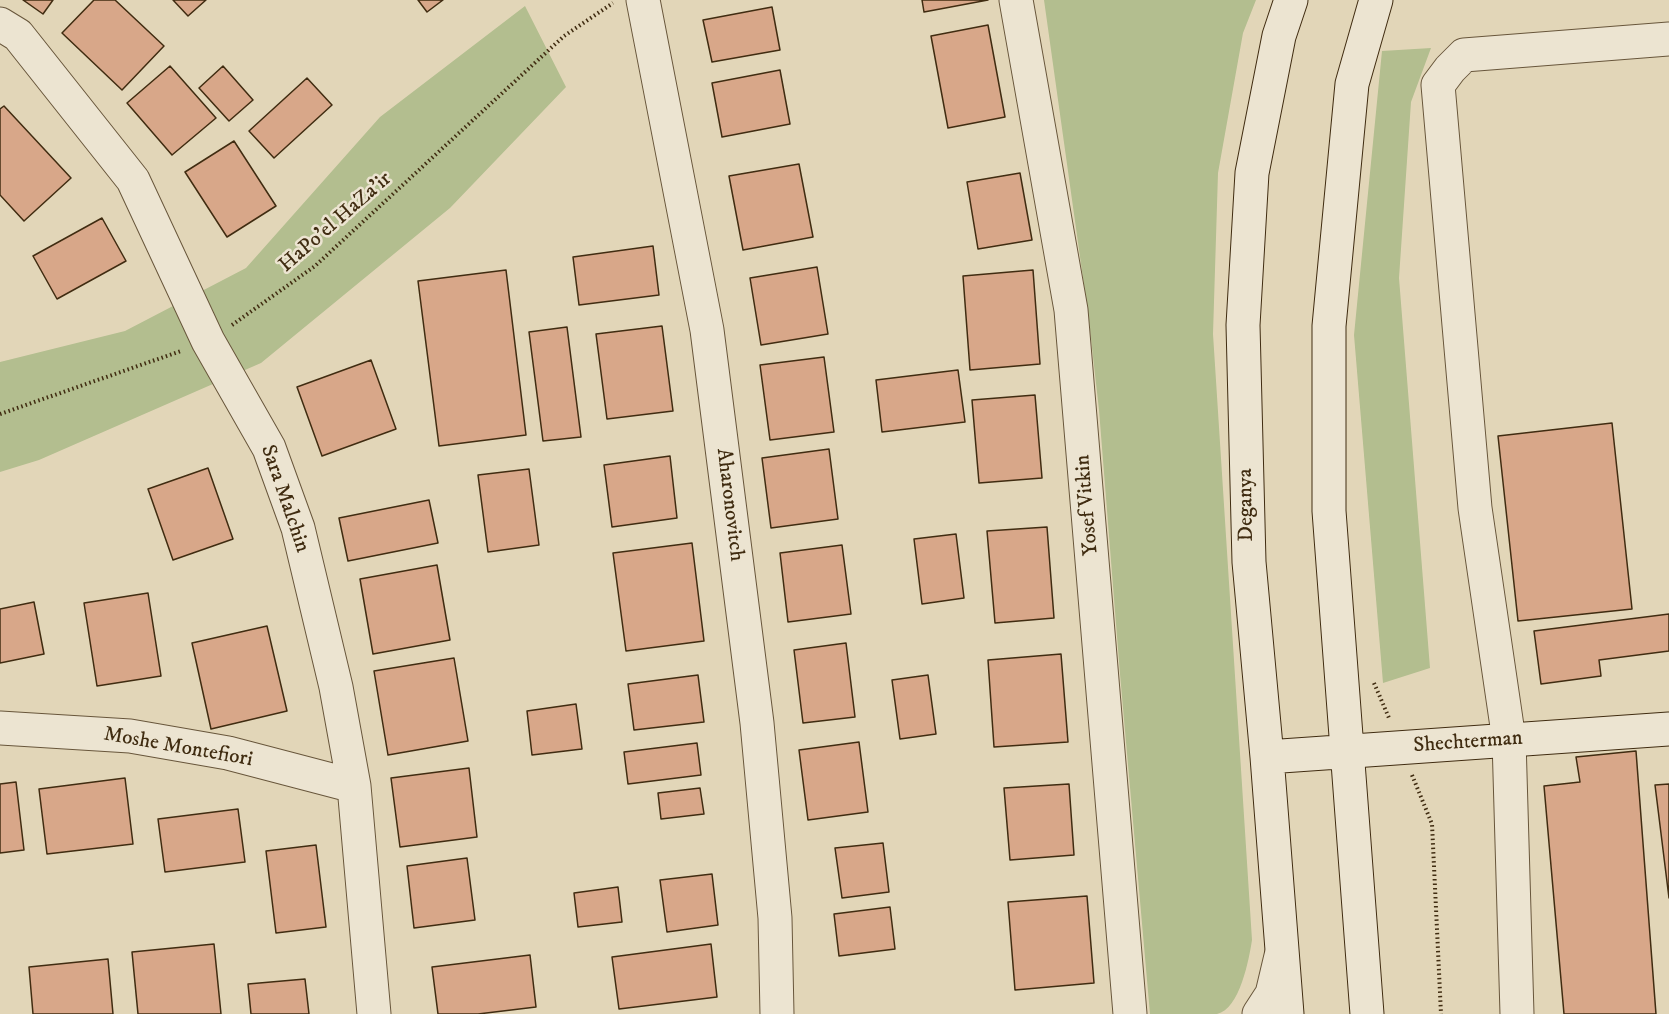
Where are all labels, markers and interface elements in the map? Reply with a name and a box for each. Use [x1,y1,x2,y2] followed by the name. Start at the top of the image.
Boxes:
[275,167,397,279] street label: HaPo'el HaZa'ir
[254,442,314,556] street label: Sara Malchin
[710,447,748,563] street label: Aharonovitch
[1071,454,1105,556] street label: Yosef Vitkin
[1234,468,1260,542] street label: Deganya
[102,722,254,774] street label: Moshe Montefiori
[1413,727,1523,759] street label: Shechterman

